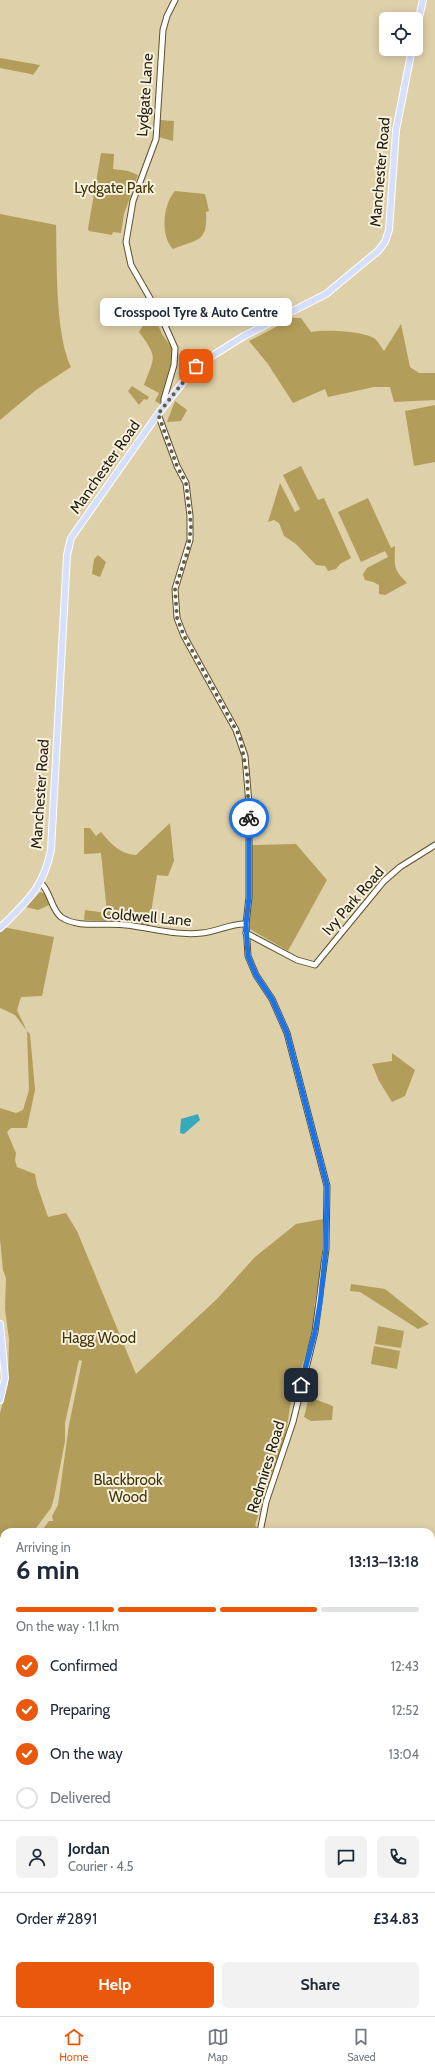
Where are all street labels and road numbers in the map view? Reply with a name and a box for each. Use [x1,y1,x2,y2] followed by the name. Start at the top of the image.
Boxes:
[133,52,157,137] street label: Lydgate Lane
[366,117,394,227] street label: Manchester Road
[66,417,144,517] street label: Manchester Road
[27,739,53,849] street label: Manchester Road
[318,863,388,939] street label: Ivy Park Road
[102,904,192,930] street label: Coldwell Lane
[243,1419,289,1515] street label: Redmires Road

